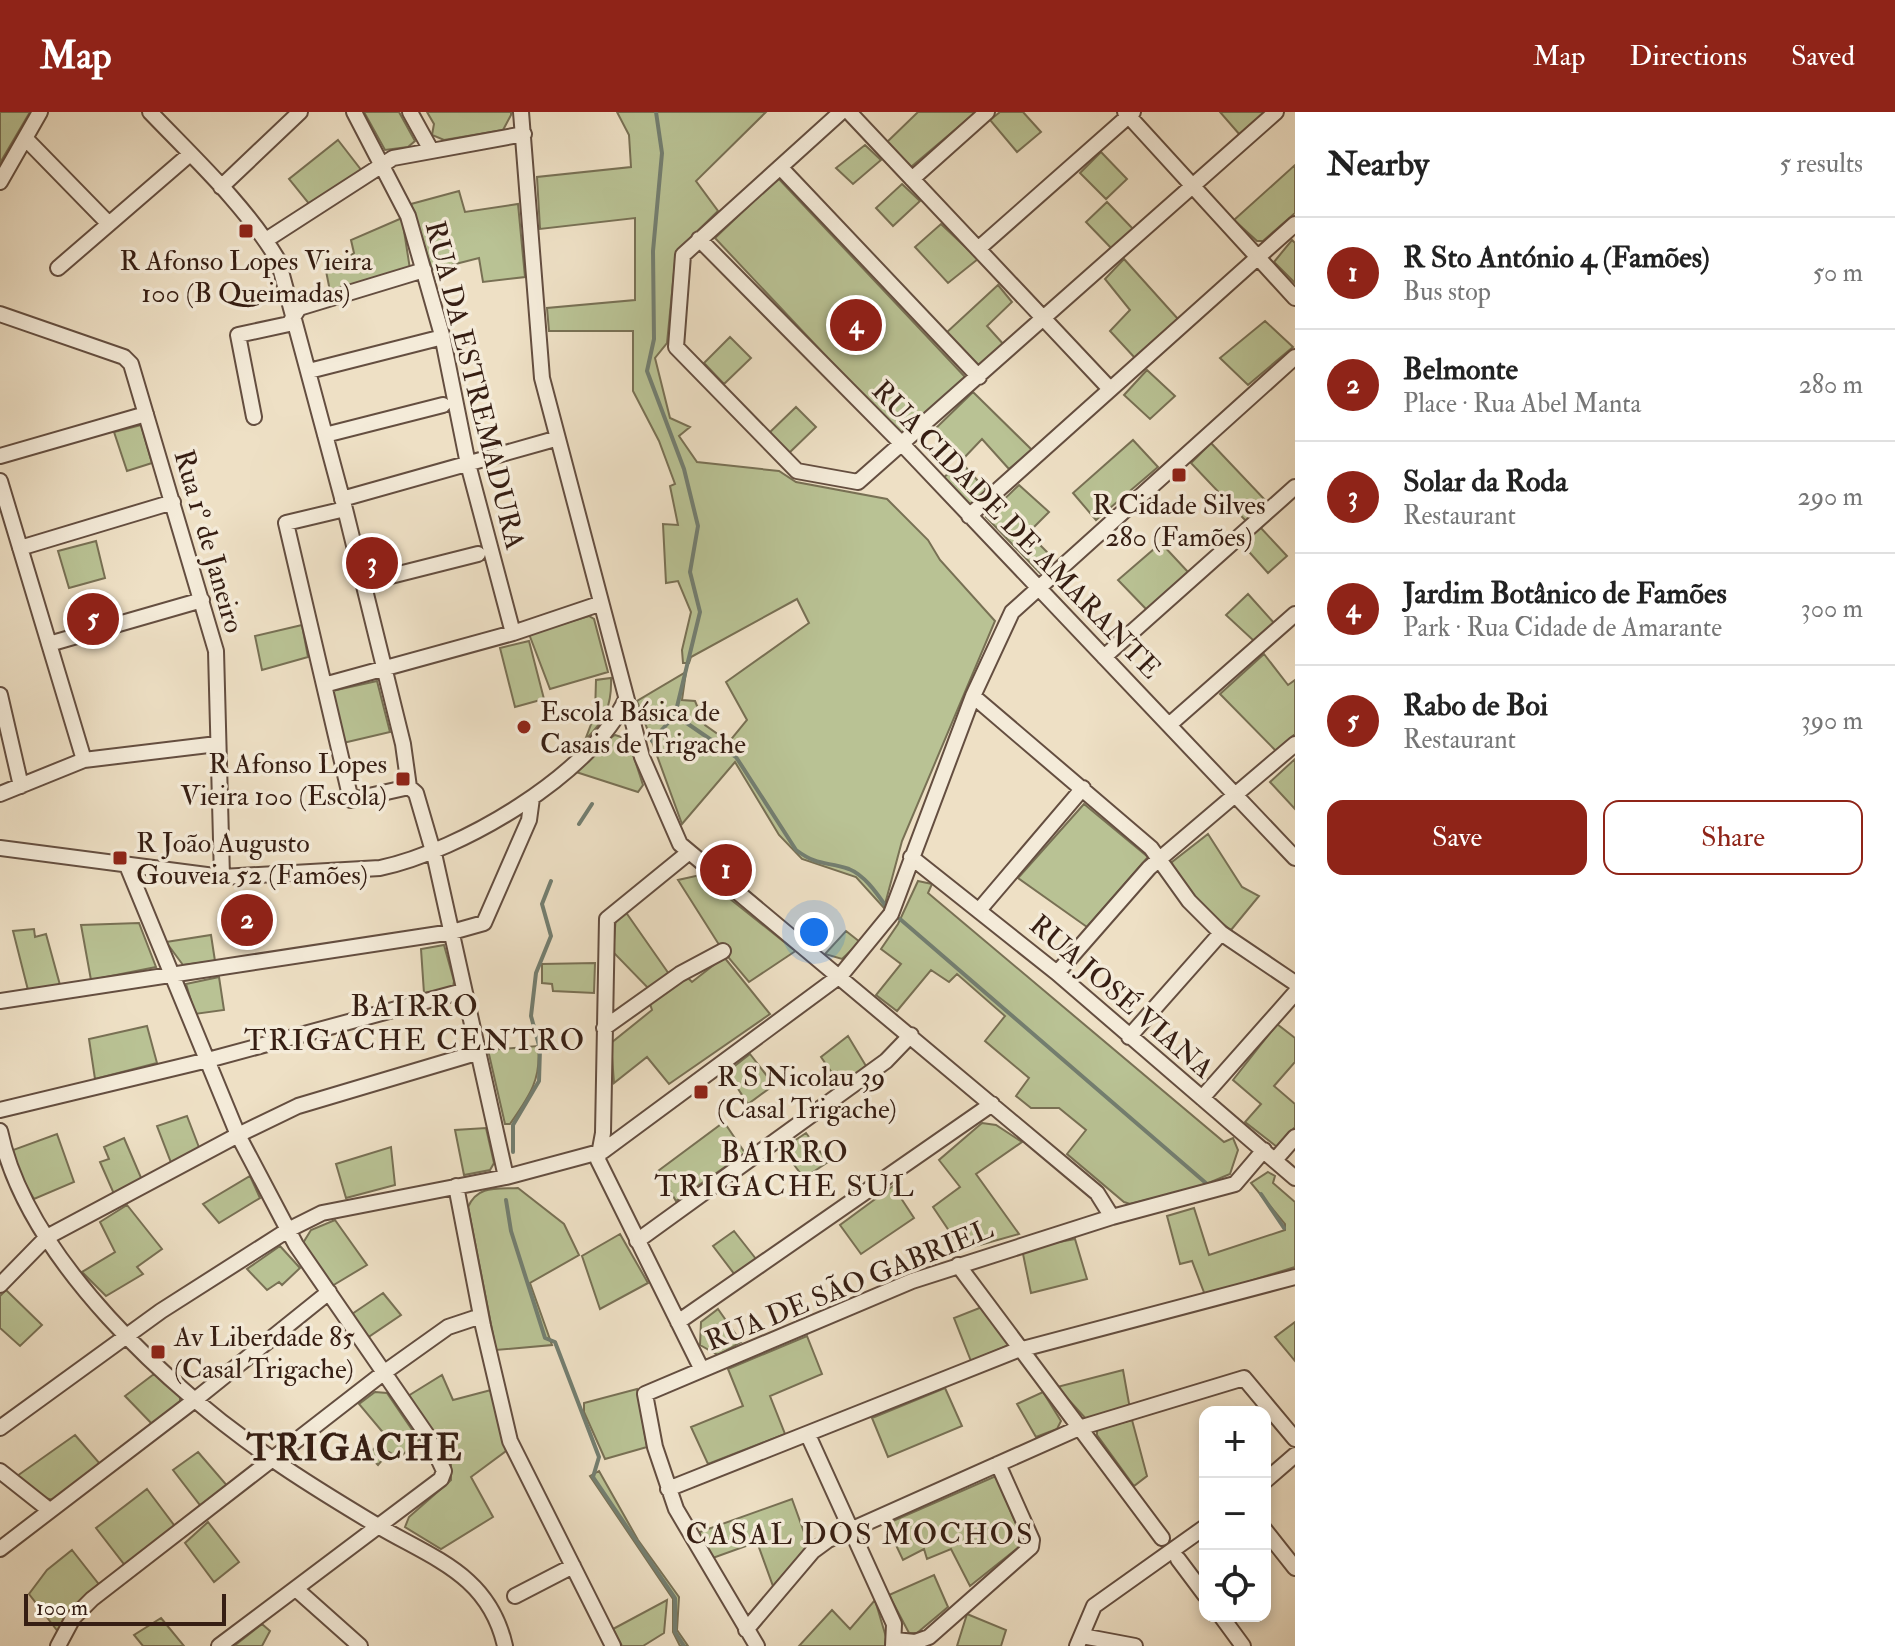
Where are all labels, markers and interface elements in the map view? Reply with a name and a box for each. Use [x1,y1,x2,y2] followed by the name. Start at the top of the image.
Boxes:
[40,32,111,80] text: Map
[1533,39,1586,74] text: Map
[1630,39,1747,74] text: Directions
[1791,39,1855,74] text: Saved
[1327,143,1429,186] text: Nearby
[1779,148,1863,180] text: 5 results
[417,218,532,553] street label: RUA DA ESTREMADURA
[237,222,255,240] marker: R Afonso Lopes Vieira 100 (B Queimadas)
[1403,239,1710,276] text: R Sto António 4 (Famões)
[120,244,373,311] place label: R Afonso Lopes Vieira 100 (B Queimadas)
[1348,257,1358,289] text: 1
[1813,257,1863,289] text: 50 m
[1403,276,1491,308] text: Bus stop
[830,295,882,355] pin: 4
[1403,351,1518,388] text: Belmonte
[1346,369,1360,401] text: 2
[1799,369,1863,401] text: 280 m
[864,373,1168,687] street label: RUA CIDADE DE AMARANTE
[1403,388,1641,420] text: Place · Rua Abel Manta
[166,446,251,637] street label: Rua 1º de Janeiro
[1403,463,1568,500] text: Solar da Roda
[1170,466,1188,484] marker: R Cidade Silves 280 (Famões)
[1348,481,1358,513] text: 3
[1798,481,1863,513] text: 290 m
[1092,488,1266,555] place label: R Cidade Silves 280 (Famões)
[1403,500,1516,532] text: Restaurant
[346,533,398,593] pin: 3
[1403,575,1727,612] text: Jardim Botânico de Famões
[67,589,119,649] pin: 5
[1346,593,1360,625] text: 4
[1801,593,1863,625] text: 300 m
[1403,612,1722,644] text: Park · Rua Cidade de Amarante
[1403,687,1548,724] text: Rabo de Boi
[540,695,746,762] place label: Escola Básica de Casais de Trigache
[1347,705,1359,737] text: 5
[1801,705,1863,737] text: 390 m
[515,718,533,736] marker: Escola Básica de Casais de Trigache
[1403,724,1516,756] text: Restaurant
[180,747,387,814] place label: R Afonso Lopes Vieira 100 (Escola)
[394,770,412,788] marker: R Afonso Lopes Vieira 100 (Escola)
[1327,800,1587,875] button: Save
[1603,800,1863,875] button: Share
[136,826,368,893] place label: R João Augusto Gouveia 52 (Famões)
[700,840,752,900] pin: 1
[111,849,129,867] marker: R João Augusto Gouveia 52 (Famões)
[221,890,273,950] pin: 2
[1022,908,1220,1087] street label: RUA JOSÉ VIANA
[794,912,834,952] your location
[244,988,586,1059] district label: BAIRRO TRIGACHE CENTRO
[717,1060,897,1127] place label: R S Nicolau 39 (Casal Trigache)
[692,1083,710,1101] marker: R S Nicolau 39 (Casal Trigache)
[654,1134,916,1205] district label: BAIRRO TRIGACHE SUL
[701,1212,998,1359] street label: RUA DE SÃO GABRIEL
[173,1320,355,1387] place label: Av Liberdade 85 (Casal Trigache)
[149,1343,167,1361] marker: Av Liberdade 85 (Casal Trigache)
[1199,1406,1271,1622] map controls
[1199,1406,1271,1478] button: +
[245,1426,464,1471] district label: TRIGACHE
[1199,1478,1271,1550] button: −
[685,1516,1035,1553] district label: CASAL DOS MOCHOS
[1199,1550,1271,1622] button: locate
[24,1590,226,1626] scale bar
[36,1594,88,1622] text: 100 m

